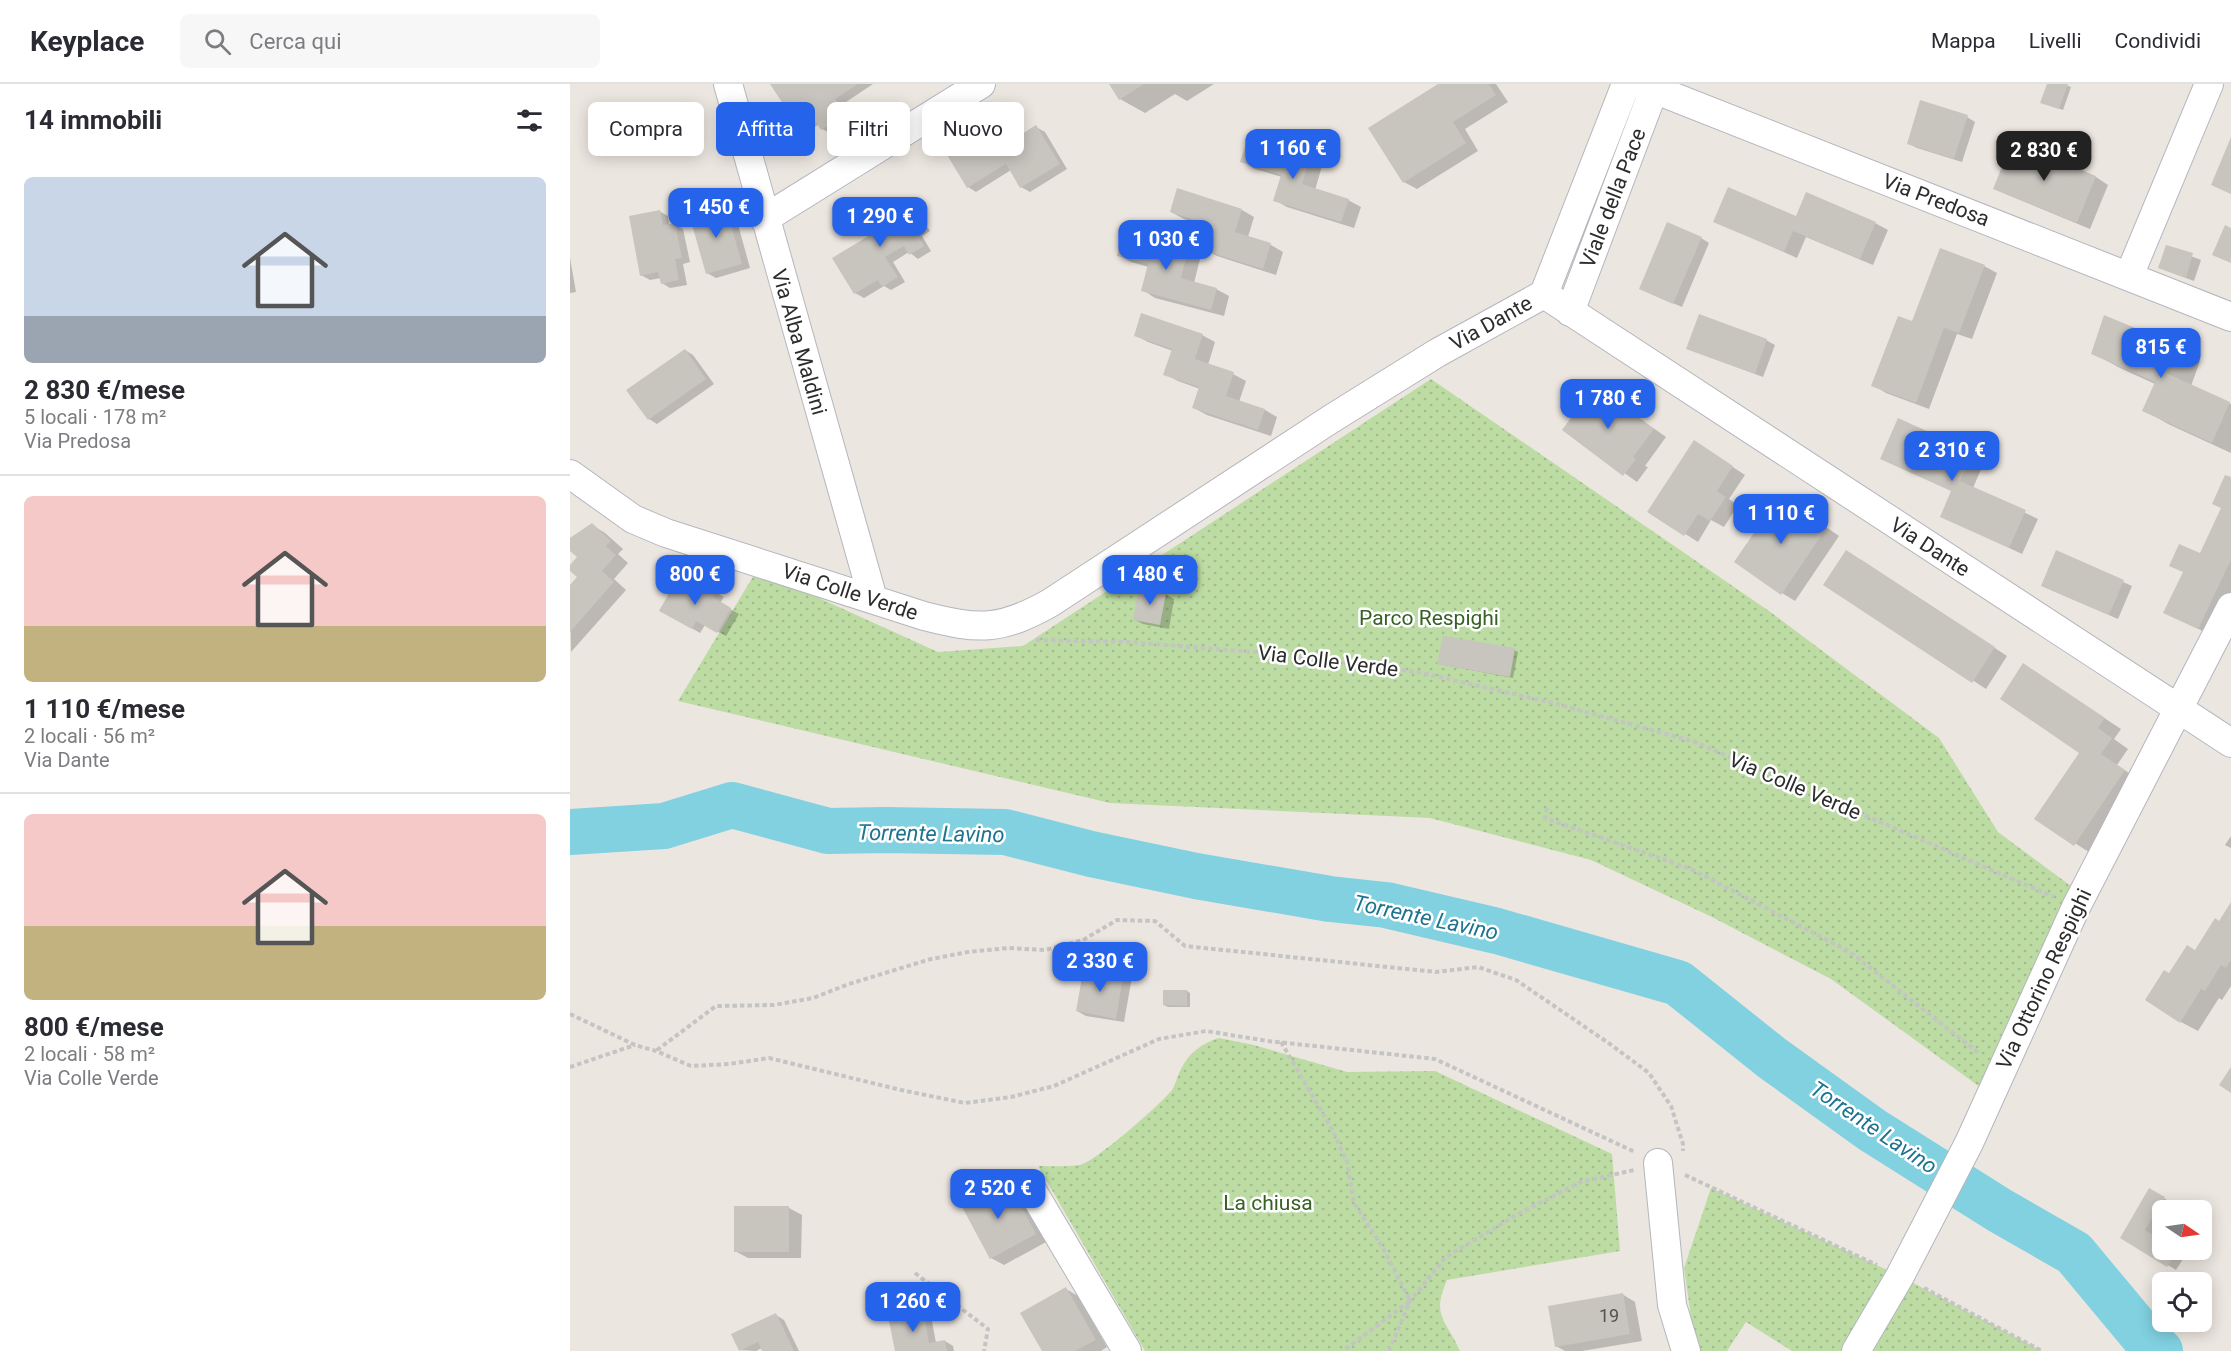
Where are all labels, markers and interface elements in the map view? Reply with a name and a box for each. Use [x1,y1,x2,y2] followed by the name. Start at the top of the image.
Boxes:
[180,14,600,68] search box
[30,25,144,58] text: Keyplace
[201,25,234,58] icon: search
[249,29,342,54] text: Cerca qui
[1931,29,1996,53] text: Mappa
[2029,29,2082,53] text: Livelli
[2115,29,2201,53] text: Condividi
[588,102,704,156] chip: Compra
[716,102,815,156] chip: Affitta
[827,102,910,156] chip: Filtri
[922,102,1024,156] chip: Nuovo
[513,104,546,137] icon: filters
[24,105,162,135] text: 14 immobili
[1575,125,1651,271] street label: Viale della Pace
[1238,129,1348,180] pin: 1 160 €
[1989,131,2099,182] pin: 2 830 €
[1259,136,1327,160] text: 1 160 €
[2010,138,2078,162] text: 2 830 €
[1879,169,1993,231] street label: Via Predosa
[661,188,771,239] pin: 1 450 €
[682,195,750,219] text: 1 450 €
[825,197,935,248] pin: 1 290 €
[846,204,914,228] text: 1 290 €
[231,216,339,324] icon: home
[1111,220,1221,271] pin: 1 030 €
[1132,227,1200,251] text: 1 030 €
[767,266,831,418] street label: Via Alba Maldini
[1446,291,1536,355] street label: Via Dante
[2119,328,2203,379] pin: 815 €
[2136,335,2186,359] text: 815 €
[24,375,185,405] text: 2 830 €/mese
[1553,379,1663,430] pin: 1 780 €
[1574,386,1642,410] text: 1 780 €
[24,405,166,429] text: 5 locali · 178 m²
[24,429,131,453] text: Via Predosa
[1897,431,2007,482] pin: 2 310 €
[1918,438,1986,462] text: 2 310 €
[1726,494,1836,545] pin: 1 110 €
[1747,501,1815,525] text: 1 110 €
[1886,512,1974,582] street label: Via Dante
[231,535,339,643] icon: home
[653,555,737,606] pin: 800 €
[1095,555,1205,606] pin: 1 480 €
[779,559,921,625] street label: Via Colle Verde
[670,562,720,586] text: 800 €
[1116,562,1184,586] text: 1 480 €
[1359,606,1499,630] park label: Parco Respighi
[1256,640,1400,682] street label: Via Colle Verde
[24,694,185,724] text: 1 110 €/mese
[24,724,155,748] text: 2 locali · 56 m²
[1725,747,1865,825] street label: Via Colle Verde
[24,748,110,772] text: Via Dante
[857,820,1005,847] water label: Torrente Lavino
[231,853,339,961] icon: home
[1992,885,2096,1073] street label: Via Ottorino Respighi
[1351,890,1501,945] water label: Torrente Lavino
[1045,942,1155,993] pin: 2 330 €
[1066,949,1134,973] text: 2 330 €
[24,1012,164,1042] text: 800 €/mese
[24,1042,155,1066] text: 2 locali · 58 m²
[24,1066,159,1090] text: Via Colle Verde
[1806,1076,1942,1179] water label: Torrente Lavino
[943,1169,1053,1220] pin: 2 520 €
[964,1176,1032,1200] text: 2 520 €
[1223,1191,1313,1215] park label: La chiusa
[2152,1200,2212,1260] north arrow
[2152,1200,2212,1332] map controls
[2152,1272,2212,1332] button: locate
[858,1282,968,1333] pin: 1 260 €
[879,1289,947,1313] text: 1 260 €
[1599,1305,1619,1326] house number: 19

